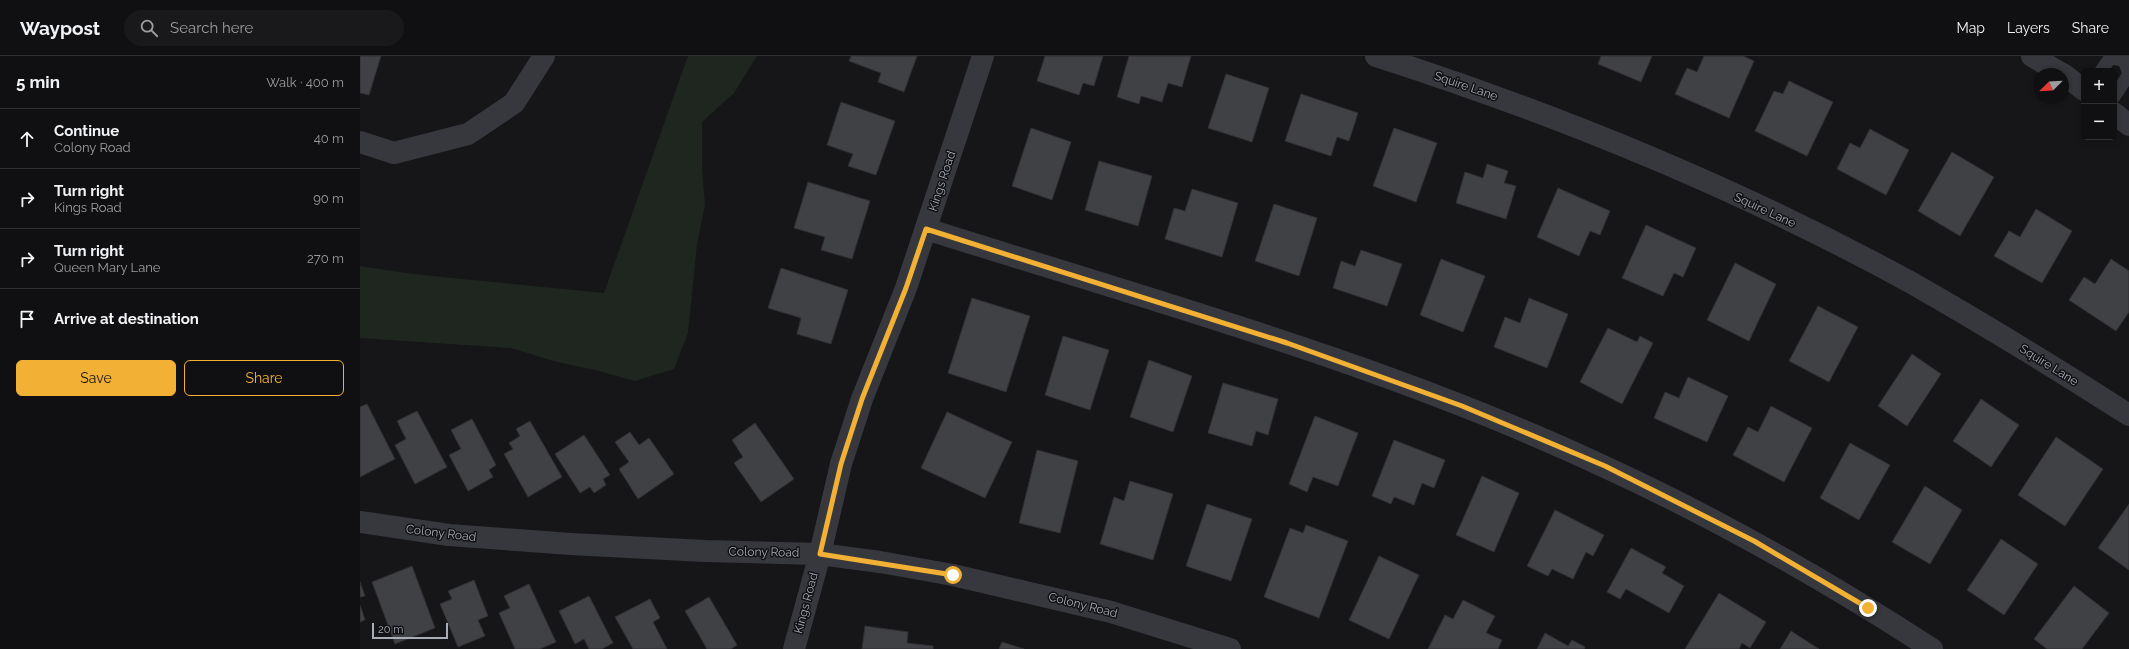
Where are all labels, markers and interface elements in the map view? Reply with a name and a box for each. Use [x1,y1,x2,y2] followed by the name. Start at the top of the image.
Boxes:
[124,10,404,46] search box
[20,17,100,39] text: Waypost
[138,17,160,39] icon: search
[170,19,253,37] text: Search here
[1957,20,1985,36] text: Map
[2007,20,2050,36] text: Layers
[2072,20,2109,36] text: Share
[2033,68,2069,104] north arrow
[2081,68,2117,140] map controls
[2081,68,2117,104] button: +
[1432,69,1500,103] street label: Squire Lane
[16,72,60,92] text: 5 min
[266,75,344,90] text: Walk · 400 m
[2081,104,2117,140] button: −
[54,122,119,140] text: Continue
[16,128,38,150] icon: ahead
[314,131,344,146] text: 40 m
[54,140,131,155] text: Colony Road
[926,149,958,213] street label: Kings Road
[54,182,124,200] text: Turn right
[16,188,38,210] icon: right
[1732,190,1798,230] street label: Squire Lane
[313,191,344,206] text: 90 m
[54,200,122,215] text: Kings Road
[54,242,124,260] text: Turn right
[16,248,38,270] icon: right
[307,251,344,266] text: 270 m
[54,260,160,275] text: Queen Mary Lane
[16,308,38,330] icon: arrive
[54,310,199,328] text: Arrive at destination
[2017,342,2081,388] street label: Squire Lane
[16,360,176,396] button: Save
[184,360,344,396] button: Share
[405,522,477,544] street label: Colony Road
[729,544,799,560] street label: Colony Road
[944,566,962,584] route start
[791,571,821,635] street label: Kings Road
[1047,590,1119,620] street label: Colony Road
[1859,599,1877,617] route end
[372,621,448,640] scale bar
[378,623,403,636] text: 20 m

